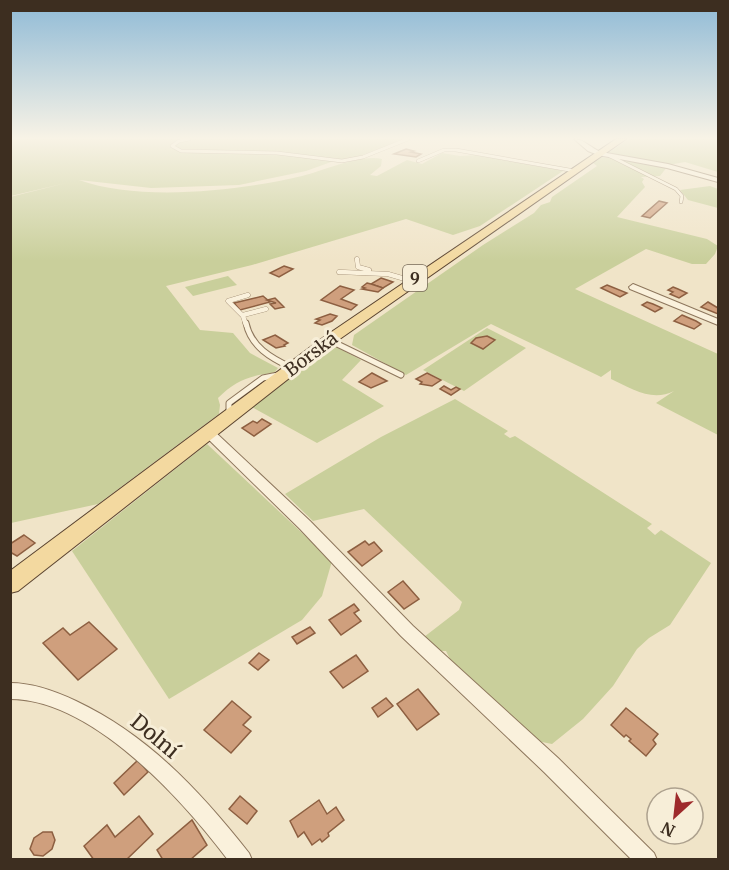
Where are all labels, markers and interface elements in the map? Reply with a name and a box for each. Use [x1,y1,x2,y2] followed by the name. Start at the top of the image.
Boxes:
[403,265,427,291] road number: 9
[280,326,342,381] street label: Borská
[125,708,186,765] street label: Dolní
[645,786,705,846] north arrow
[658,817,678,841] text: N

